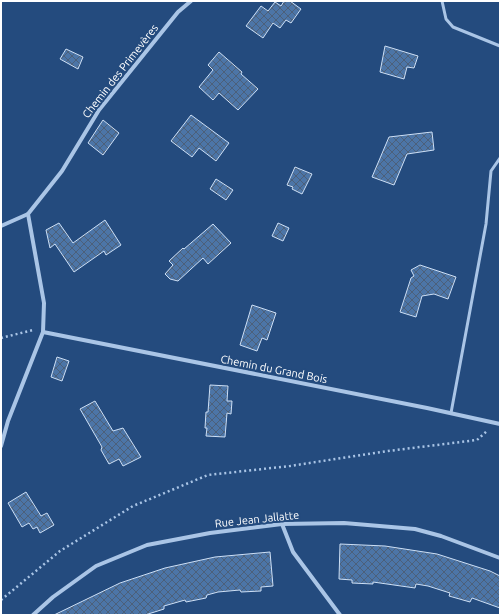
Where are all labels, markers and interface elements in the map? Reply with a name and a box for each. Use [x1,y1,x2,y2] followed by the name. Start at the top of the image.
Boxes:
[80,22,160,120] street label: Chemin des Primevères
[220,353,329,385] street label: Chemin du Grand Bois
[214,509,300,529] street label: Rue Jean Jallatte

